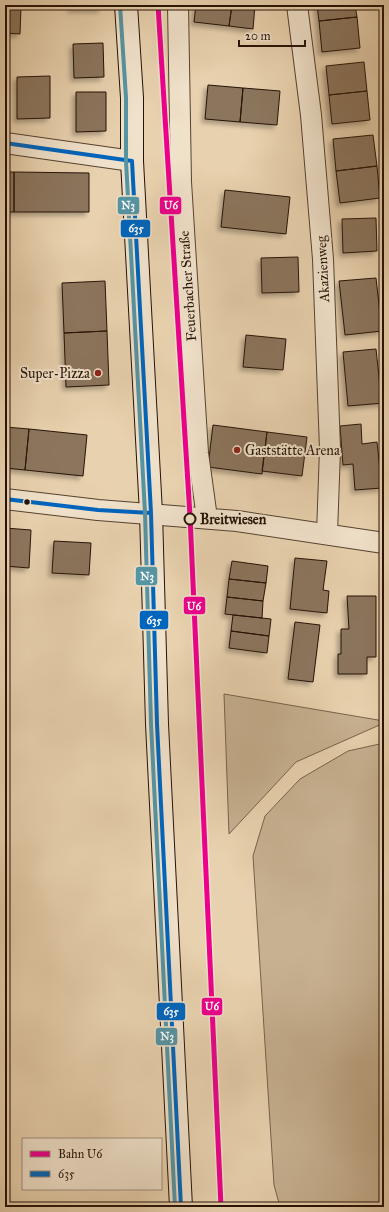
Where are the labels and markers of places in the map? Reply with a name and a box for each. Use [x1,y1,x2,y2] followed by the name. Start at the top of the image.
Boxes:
[20,365,90,382] place label: Super-Pizza
[93,368,103,378] marker: Super-Pizza
[245,442,340,459] place label: Gaststätte Arena
[232,445,242,455] marker: Gaststätte Arena
[22,497,32,507] unlabelled marker
[200,511,267,528] place label: Breitwiesen
[183,512,197,526] marker: Breitwiesen

